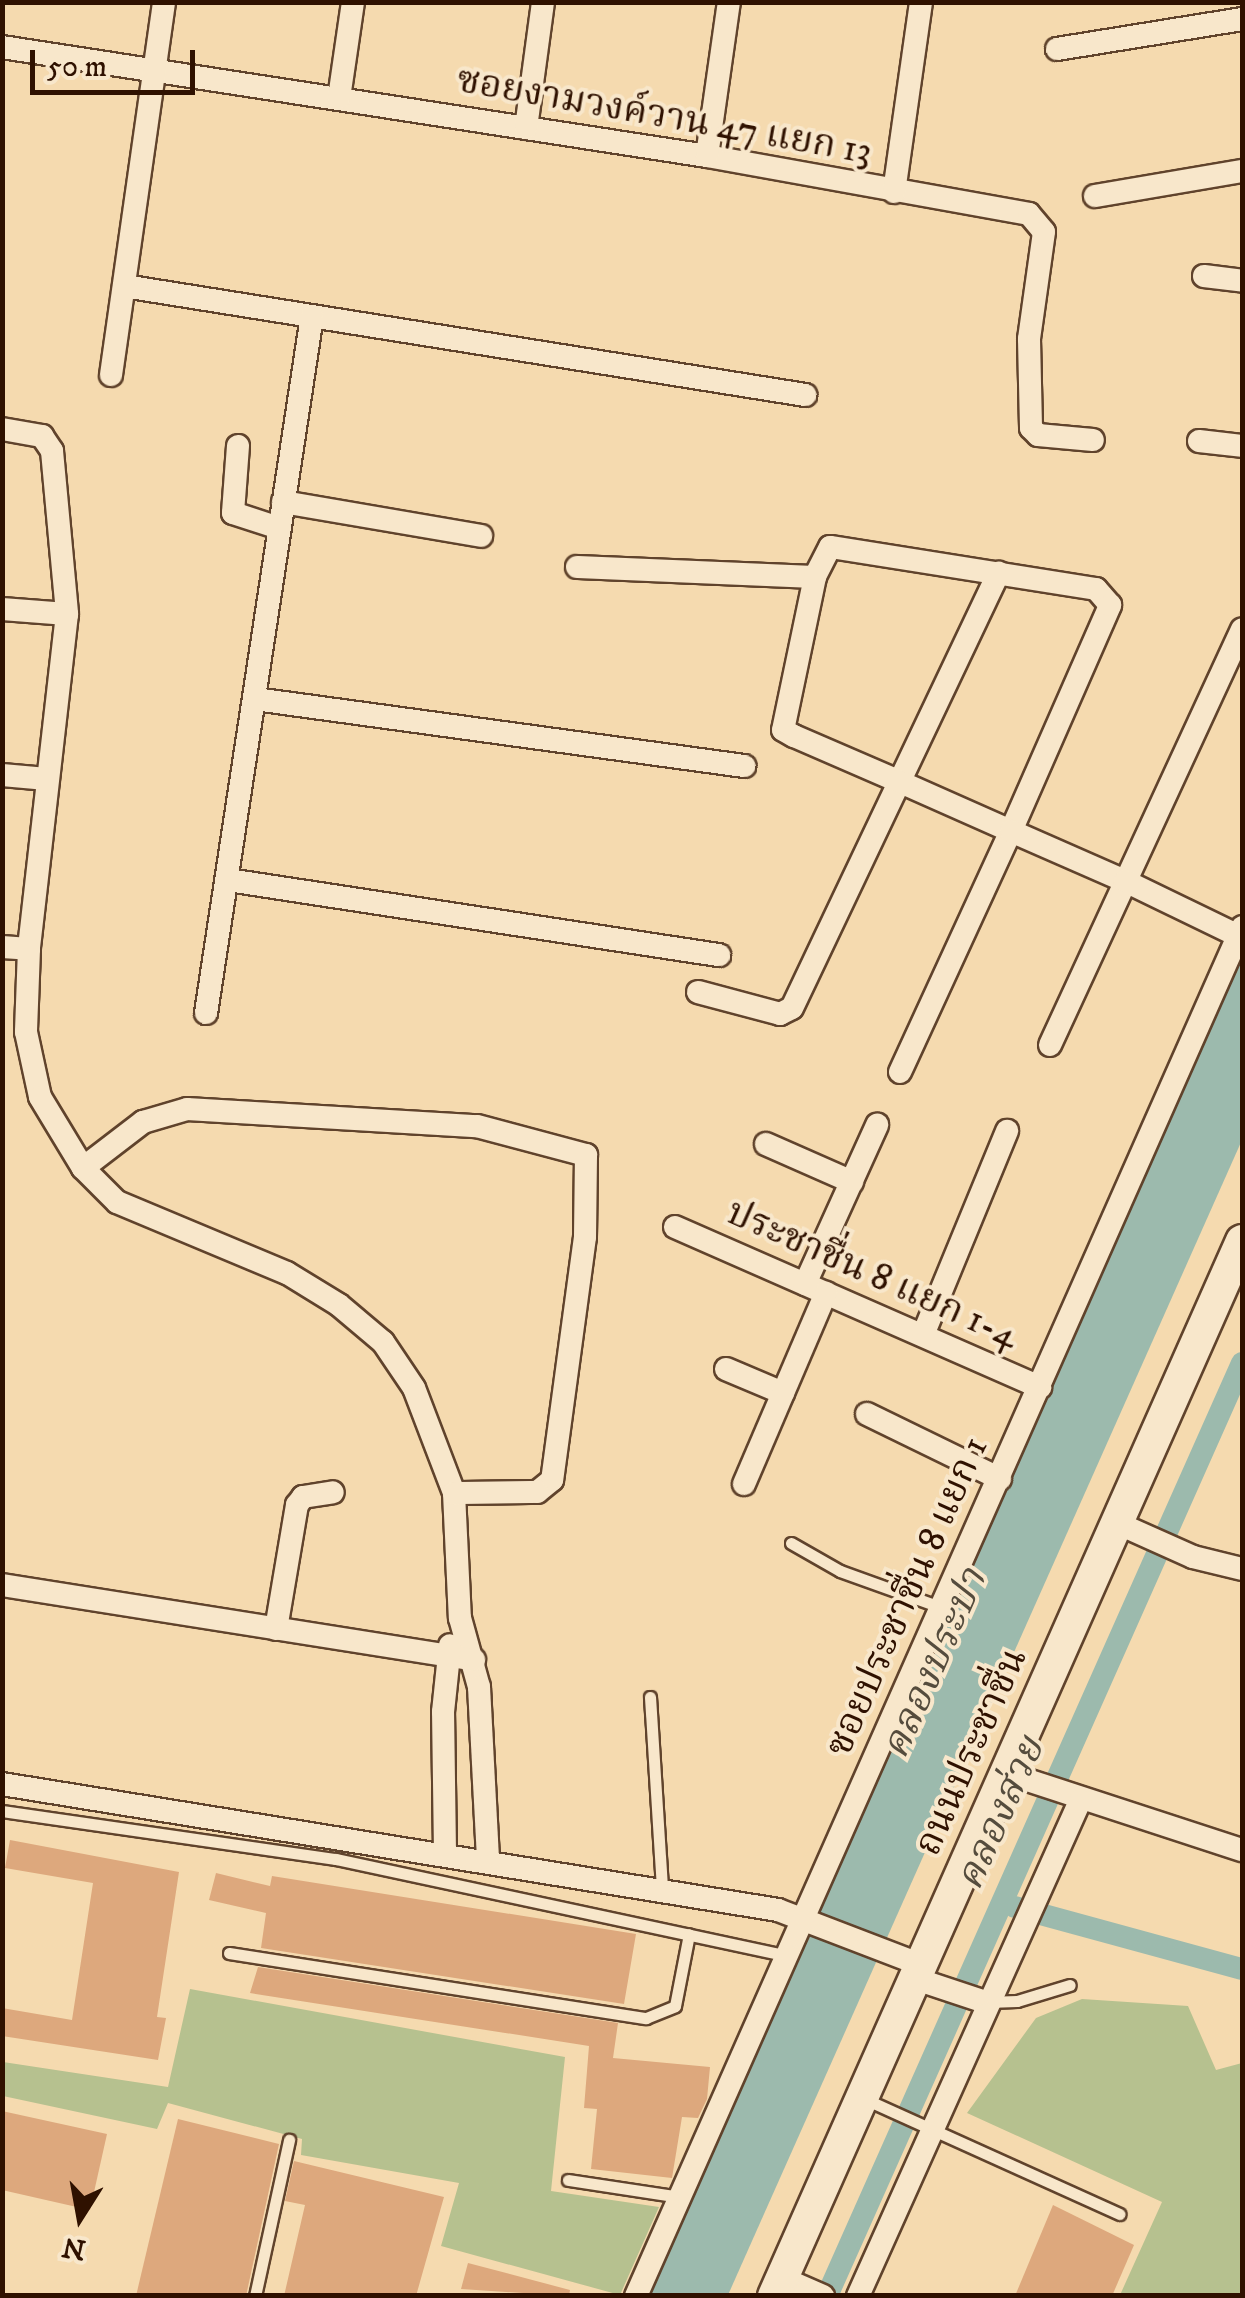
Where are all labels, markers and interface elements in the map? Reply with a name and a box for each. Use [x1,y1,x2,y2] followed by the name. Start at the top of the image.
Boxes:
[35,30,200,92] scale bar
[47,49,107,86] text: 50 m
[453,58,875,176] street label: ซอยงามวงค์วาน 47 แยก 13
[719,1190,1025,1360] street label: ประชาชื่น 8 แยก 1-4
[817,1430,999,1764] street label: ซอยประชาชื่น 8 แยก 1
[872,1562,998,1766] water label: คลองประปา
[906,1641,1038,1863] street label: ถนนประชาชื่น
[946,1730,1056,1898] water label: คลองส่วย
[30,2168,130,2268] north arrow
[60,2229,89,2267] text: N

